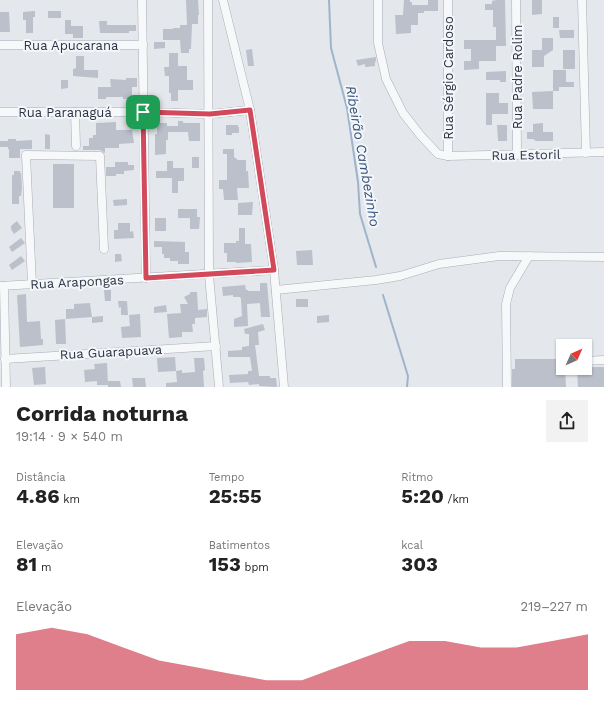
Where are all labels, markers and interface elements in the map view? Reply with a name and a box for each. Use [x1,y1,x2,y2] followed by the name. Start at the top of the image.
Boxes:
[441,16,456,140] street label: Rua Sérgio Cardoso
[510,25,525,129] street label: Rua Padre Rolim
[24,38,119,53] street label: Rua Apucarana
[343,84,383,228] water label: Ribeirão Cambezinho
[126,95,160,129] pin
[132,101,154,123] icon: arrive
[18,105,112,120] street label: Rua Paranaguá
[491,147,561,163] street label: Rua Estoril
[30,272,124,292] street label: Rua Arapongas
[556,339,592,375] north arrow
[556,339,592,375] map controls
[59,342,163,362] street label: Rua Guarapuava
[546,400,588,442] button: share
[16,401,188,426] text: Corrida noturna
[16,429,123,444] text: 19:14 · 9 × 540 m
[16,471,66,484] text: Distância
[209,471,244,484] text: Tempo
[401,471,433,484] text: Ritmo
[16,484,60,508] text: 4.86
[209,484,262,508] text: 25:55
[401,484,444,508] text: 5:20
[60,493,80,506] text: km
[444,493,469,506] text: /km
[16,539,63,552] text: Elevação
[209,539,270,552] text: Batimentos
[401,539,423,552] text: kcal
[16,552,37,576] text: 81
[209,552,241,576] text: 153
[401,552,438,576] text: 303
[37,561,51,574] text: m
[241,561,269,574] text: bpm
[16,599,72,614] text: Elevação
[521,599,588,614] text: 219–227 m

